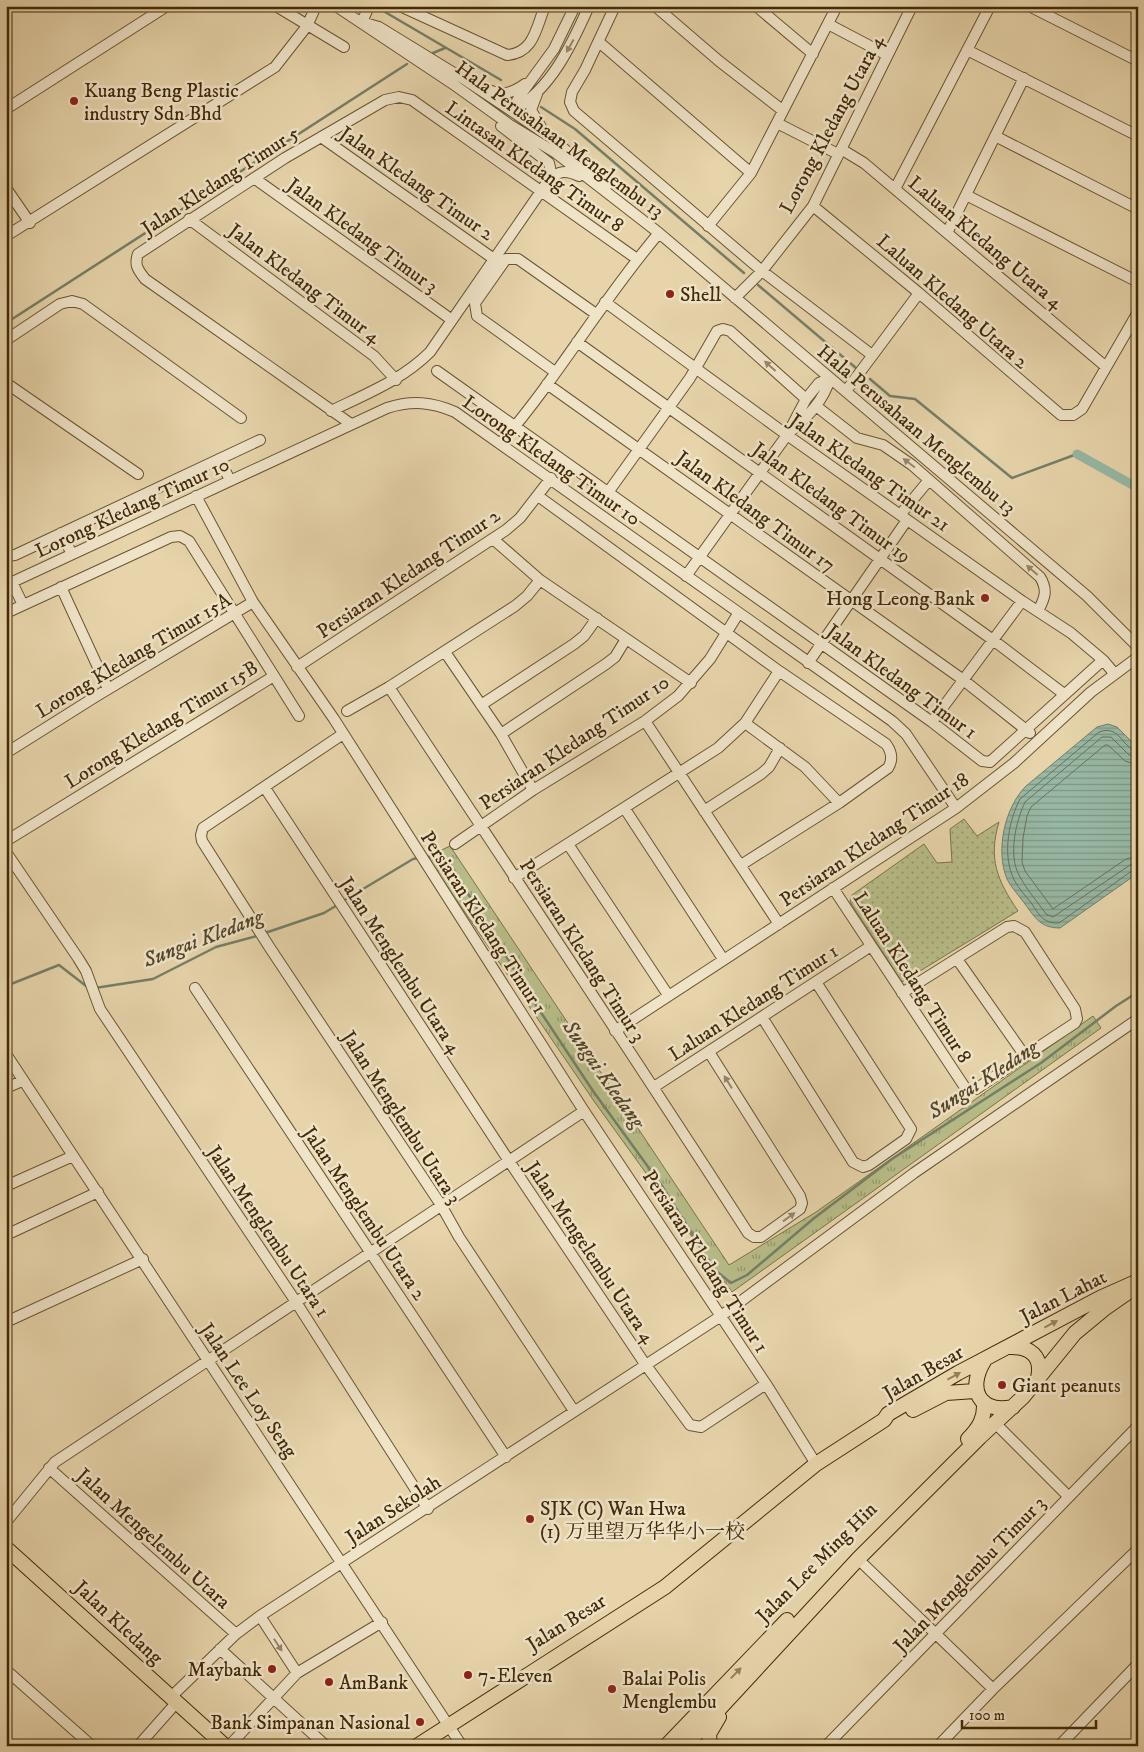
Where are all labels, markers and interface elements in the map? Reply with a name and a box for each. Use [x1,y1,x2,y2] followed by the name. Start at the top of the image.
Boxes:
[775,31,890,218] street label: Lorong Kledang Utara 4
[566,40,575,53] one-way arrow
[450,56,668,224] street label: Hala Perusahaan Menglembu 13
[84,79,239,127] place label: Kuang Beng Plastic industry Sdn Bhd
[68,95,80,107] marker: Kuang Beng Plastic industry Sdn Bhd
[440,96,628,238] street label: Lintasan Kledang Timur 8
[332,120,498,247] street label: Jalan Kledang Timur 2
[136,121,304,243] street label: Jalan Kledang Timur 5
[902,171,1068,316] street label: Laluan Kledang Utara 4
[280,172,442,299] street label: Jalan Kledang Timur 3
[221,217,386,350] street label: Jalan Kledang Timur 4
[871,229,1033,375] street label: Laluan Kledang Utara 2
[680,283,721,308] place label: Shell
[664,288,676,300] marker: Shell
[811,340,1021,521] street label: Hala Perusahaan Menglembu 13
[764,360,776,372] one-way arrow
[457,390,645,532] street label: Lorong Kledang Timur 10
[782,407,954,538] street label: Jalan Kledang Timur 21
[745,436,915,569] street label: Jalan Kledang Timur 19
[669,445,840,578] street label: Jalan Kledang Timur 17
[32,452,234,564] street label: Lorong Kledang Timur 10
[903,458,916,469] one-way arrow
[312,503,505,645] street label: Persiaran Kledang Timur 2
[1026,564,1038,576] one-way arrow
[826,587,975,612] place label: Hong Leong Bank
[32,588,236,725] street label: Lorong Kledang Timur 15A
[979,592,991,604] marker: Hong Leong Bank
[819,618,981,745] street label: Jalan Kledang Timur 1
[60,656,263,795] street label: Lorong Kledang Timur 15B
[475,670,675,816] street label: Persiaran Kledang Timur 10
[775,767,974,913] street label: Persiaran Kledang Timur 18
[414,827,551,1019] street label: Persiaran Kledang Timur 1
[513,855,650,1047] street label: Persiaran Kledang Timur 3
[332,871,467,1059] street label: Jalan Menglembu Utara 4
[847,887,977,1068] street label: Laluan Kledang Timur 8
[139,904,268,974] water label: Sungai Kledang
[664,939,843,1067] street label: Laluan Kledang Timur 1
[556,1015,651,1135] water label: Sungai Kledang
[334,1025,466,1209] street label: Jalan Menglembu Utara 3
[923,1034,1045,1126] water label: Sungai Kledang
[723,1075,733,1088] one-way arrow
[295,1121,431,1306] street label: Jalan Menglembu Utara 2
[200,1140,335,1322] street label: Jalan Menglembu Utara 1
[518,1155,660,1349] street label: Jalan Mengelembu Utara 4
[636,1166,773,1358] street label: Persiaran Kledang Timur 1
[782,1212,796,1222] one-way arrow
[1015,1265,1111,1331] street label: Jalan Lahat
[192,1317,302,1463] street label: Jalan Lee Loy Seng
[1044,1320,1057,1329] one-way arrow
[877,1340,969,1407] street label: Jalan Besar
[948,1371,961,1380] one-way arrow
[1012,1374,1121,1399] place label: Giant peanuts
[996,1379,1008,1391] marker: Giant peanuts
[69,1462,235,1615] street label: Jalan Mengelembu Utara
[340,1470,447,1551] street label: Jalan Sekolah
[887,1491,1051,1660] street label: Jalan Menglembu Timur 3
[540,1497,745,1545] place label: SJK (C) Wan Hwa (1) 万里望万华华小一校
[750,1497,883,1630] street label: Jalan Lee Ming Hin
[524,1513,536,1525] marker: SJK (C) Wan Hwa (1) 万里望万华华小一校
[67,1574,168,1671] street label: Jalan Kledang
[521,1589,612,1658] street label: Jalan Besar
[274,1638,283,1651] one-way arrow
[188,1658,262,1683] place label: Maybank
[266,1663,278,1675] marker: Maybank
[478,1664,553,1689] place label: 7-Eleven
[622,1667,717,1715] place label: Balai Polis Menglembu
[730,1667,742,1679] one-way arrow
[462,1669,474,1681] marker: 7-Eleven
[339,1671,408,1696] place label: AmBank
[323,1676,335,1688] marker: AmBank
[606,1683,618,1695] marker: Balai Polis Menglembu
[962,1697,1095,1729] scale bar
[969,1706,1005,1725] text: 100 m
[210,1711,410,1736] place label: Bank Simpanan Nasional
[414,1716,426,1728] marker: Bank Simpanan Nasional

